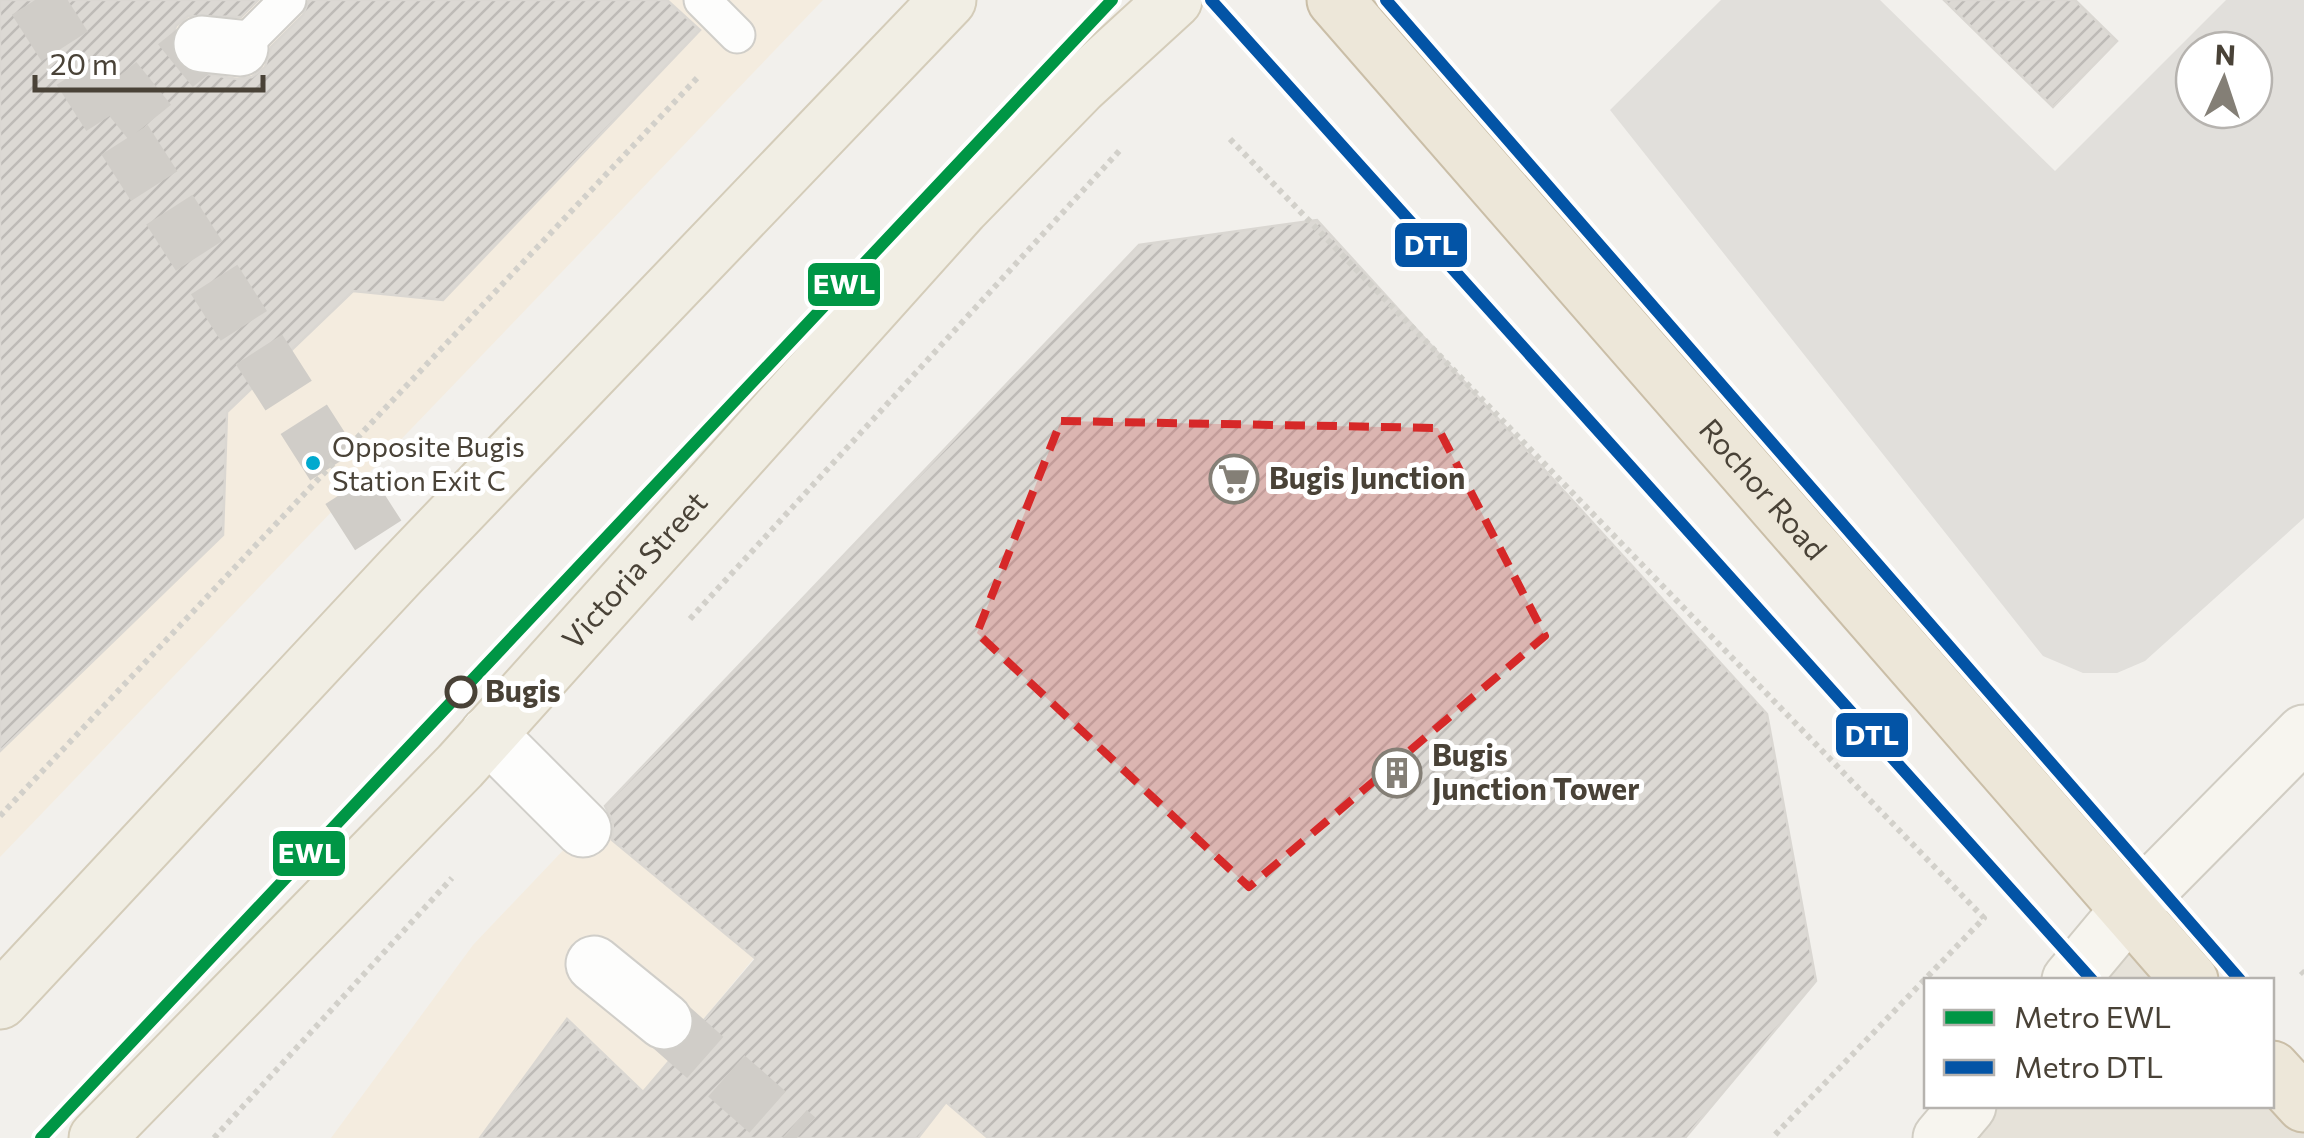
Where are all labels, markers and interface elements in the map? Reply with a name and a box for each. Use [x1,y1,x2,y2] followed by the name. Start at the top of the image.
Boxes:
[35,30,262,92] scale bar
[2174,30,2274,130] north arrow
[2214,37,2237,72] text: N
[50,44,118,81] text: 20 m
[1393,221,1469,269] line badge: DTL
[1404,227,1458,261] text: DTL
[806,261,882,308] line badge: EWL
[813,266,875,300] text: EWL
[1693,410,1836,566] street label: Rochor Road
[332,429,525,497] place label: Opposite Bugis Station Exit C
[303,453,323,473] marker: Opposite Bugis Station Exit C
[1208,453,1260,505] supermarket icon: Bugis Junction
[1269,458,1465,495] place label: Bugis Junction
[553,483,714,656] street label: Victoria Street
[485,671,561,708] place label: Bugis
[446,677,476,707] marker: Bugis
[1834,711,1910,759] line badge: DTL
[1845,717,1899,751] text: DTL
[1432,735,1640,806] place label: Bugis Junction Tower
[1371,747,1423,799] building icon: Bugis Junction Tower
[271,829,347,878] line badge: EWL
[278,835,340,869] text: EWL
[1924,978,2274,1108] legend
[2014,997,2171,1034] text: Metro EWL
[2014,1047,2163,1084] text: Metro DTL

